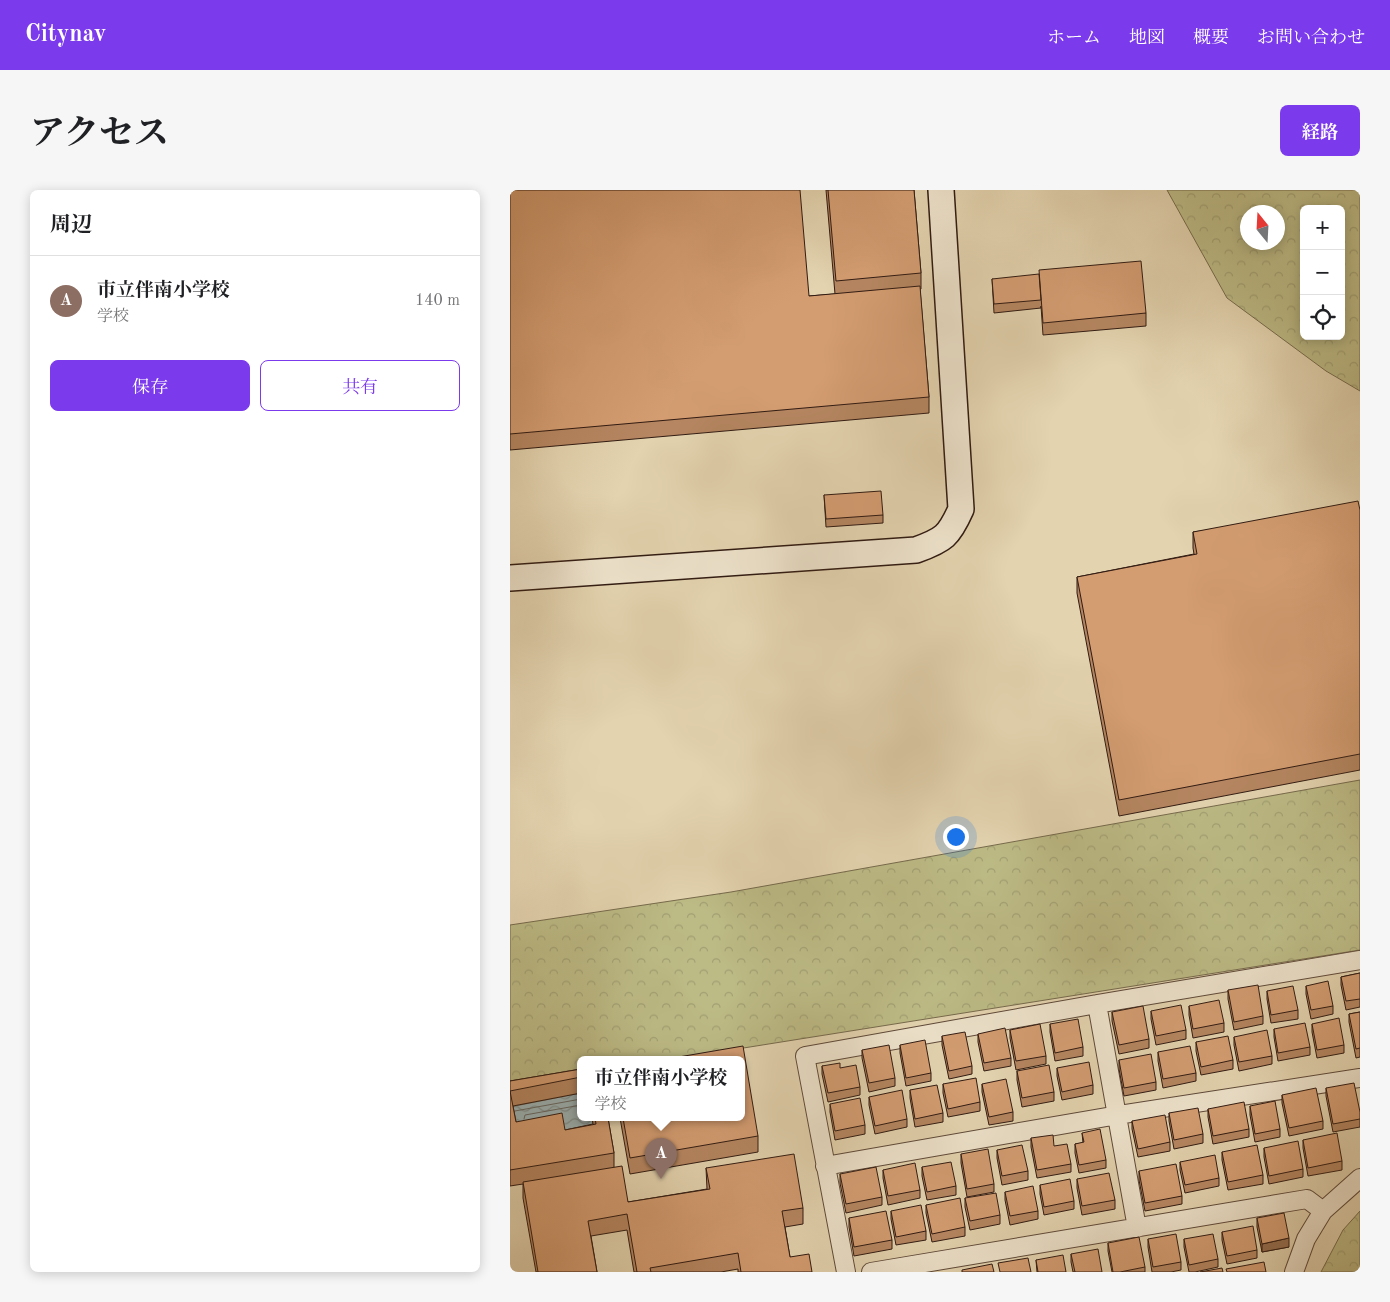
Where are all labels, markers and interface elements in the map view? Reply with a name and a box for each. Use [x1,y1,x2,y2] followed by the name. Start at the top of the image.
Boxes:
[25,23,106,47] text: Citynav
[1047,29,1101,47] text: ホーム
[1129,29,1165,47] text: 地図
[1193,29,1229,47] text: 概要
[1257,29,1365,47] text: お問い合わせ
[1280,105,1360,156] button: 経路
[30,117,169,152] text: アクセス
[1240,205,1285,250] north arrow
[1300,205,1345,340] map controls
[1300,205,1345,250] button: +
[50,215,92,236] text: 周辺
[1300,250,1345,295] button: −
[97,282,230,301] text: 市立伴南小学校
[60,293,72,309] text: A
[415,293,460,309] text: 140 m
[1300,295,1345,340] button: locate
[97,309,129,325] text: 学校
[50,360,250,411] button: 保存
[260,360,460,411] button: 共有
[943,824,969,850] your location
[577,1056,745,1121] popup
[594,1070,728,1089] text: 市立伴南小学校
[594,1097,627,1113] text: 学校
[645,1138,677,1179] pin: A

